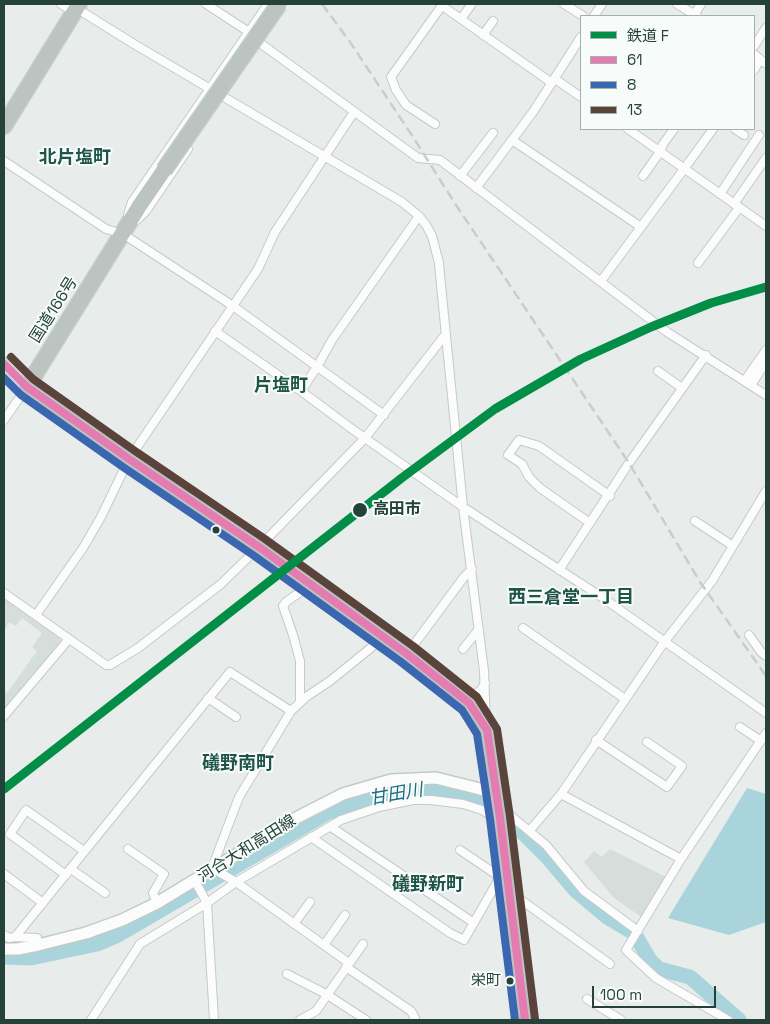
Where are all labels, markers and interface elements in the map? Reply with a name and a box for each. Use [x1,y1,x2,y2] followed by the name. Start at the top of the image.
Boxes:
[580,15,755,130] legend
[627,26,669,45] text: 鉄道 F
[627,50,642,69] text: 61
[627,75,636,94] text: 8
[627,100,642,119] text: 13
[39,147,111,169] district label: 北片塩町
[26,273,82,347] street label: 国道166号
[254,375,308,397] district label: 片塩町
[373,500,421,520] place label: 高田市
[351,501,369,519] marker: 高田市
[211,525,221,535] unlabelled marker
[508,587,634,609] district label: 西三倉堂一丁目
[202,753,274,775] district label: 礒野南町
[368,780,424,810] water label: 甘田川
[194,811,300,887] street label: 河合大和高田線
[392,874,464,896] district label: 礒野新町
[471,972,501,990] place label: 栄町
[505,976,515,986] marker: 栄町
[595,976,719,1008] scale bar
[600,985,642,1004] text: 100 m

